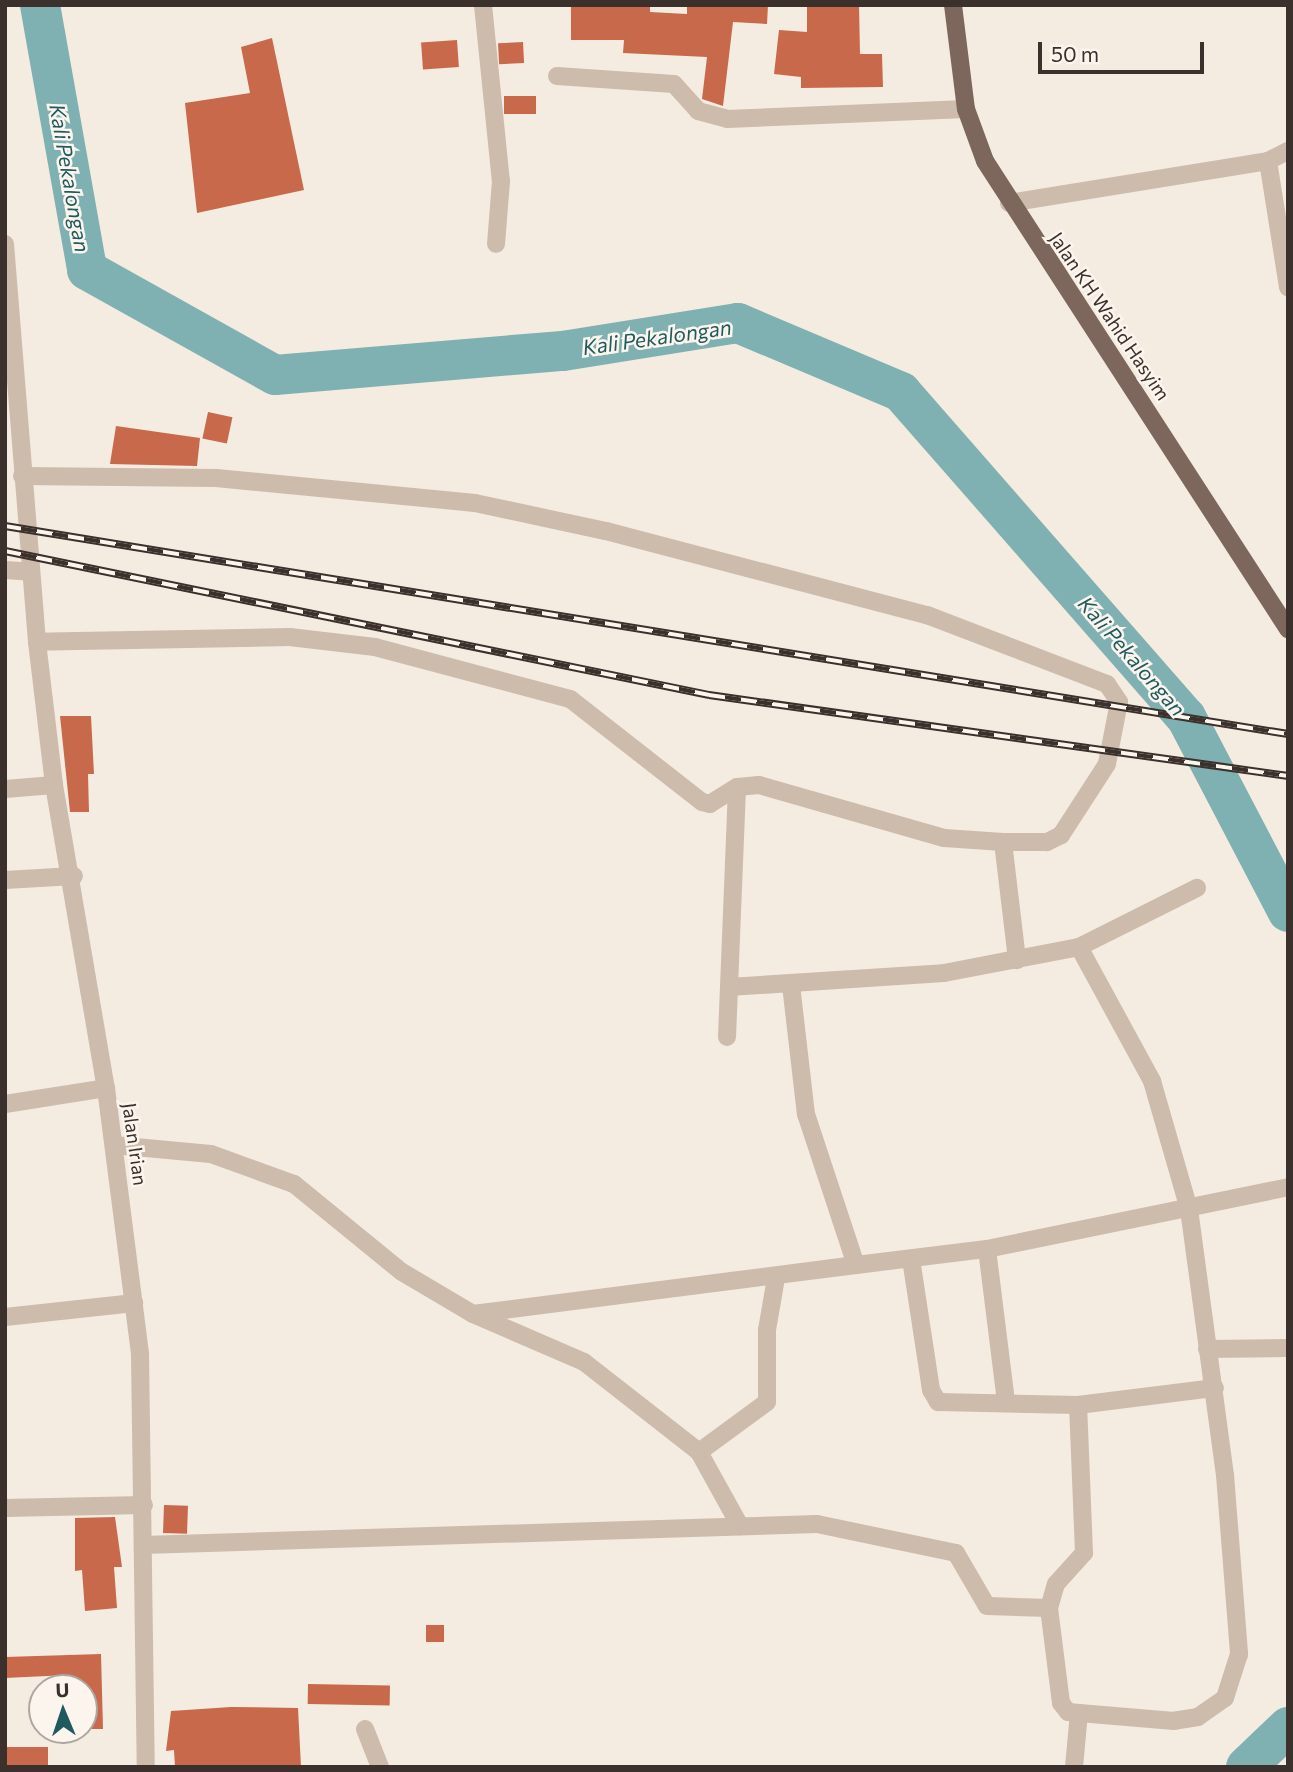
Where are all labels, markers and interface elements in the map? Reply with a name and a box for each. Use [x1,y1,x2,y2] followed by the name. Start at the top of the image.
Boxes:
[1041,28,1207,72] scale bar
[1051,41,1099,66] text: 50 m
[45,102,95,254] water label: Kali Pekalongan
[1045,228,1175,404] street label: Jalan KH Wahid Hasyim
[581,314,733,360] water label: Kali Pekalongan
[1073,591,1191,721] water label: Kali Pekalongan
[118,1101,152,1187] street label: Jalan Irian
[28,1674,98,1744] north arrow
[55,1678,70,1701] text: U

